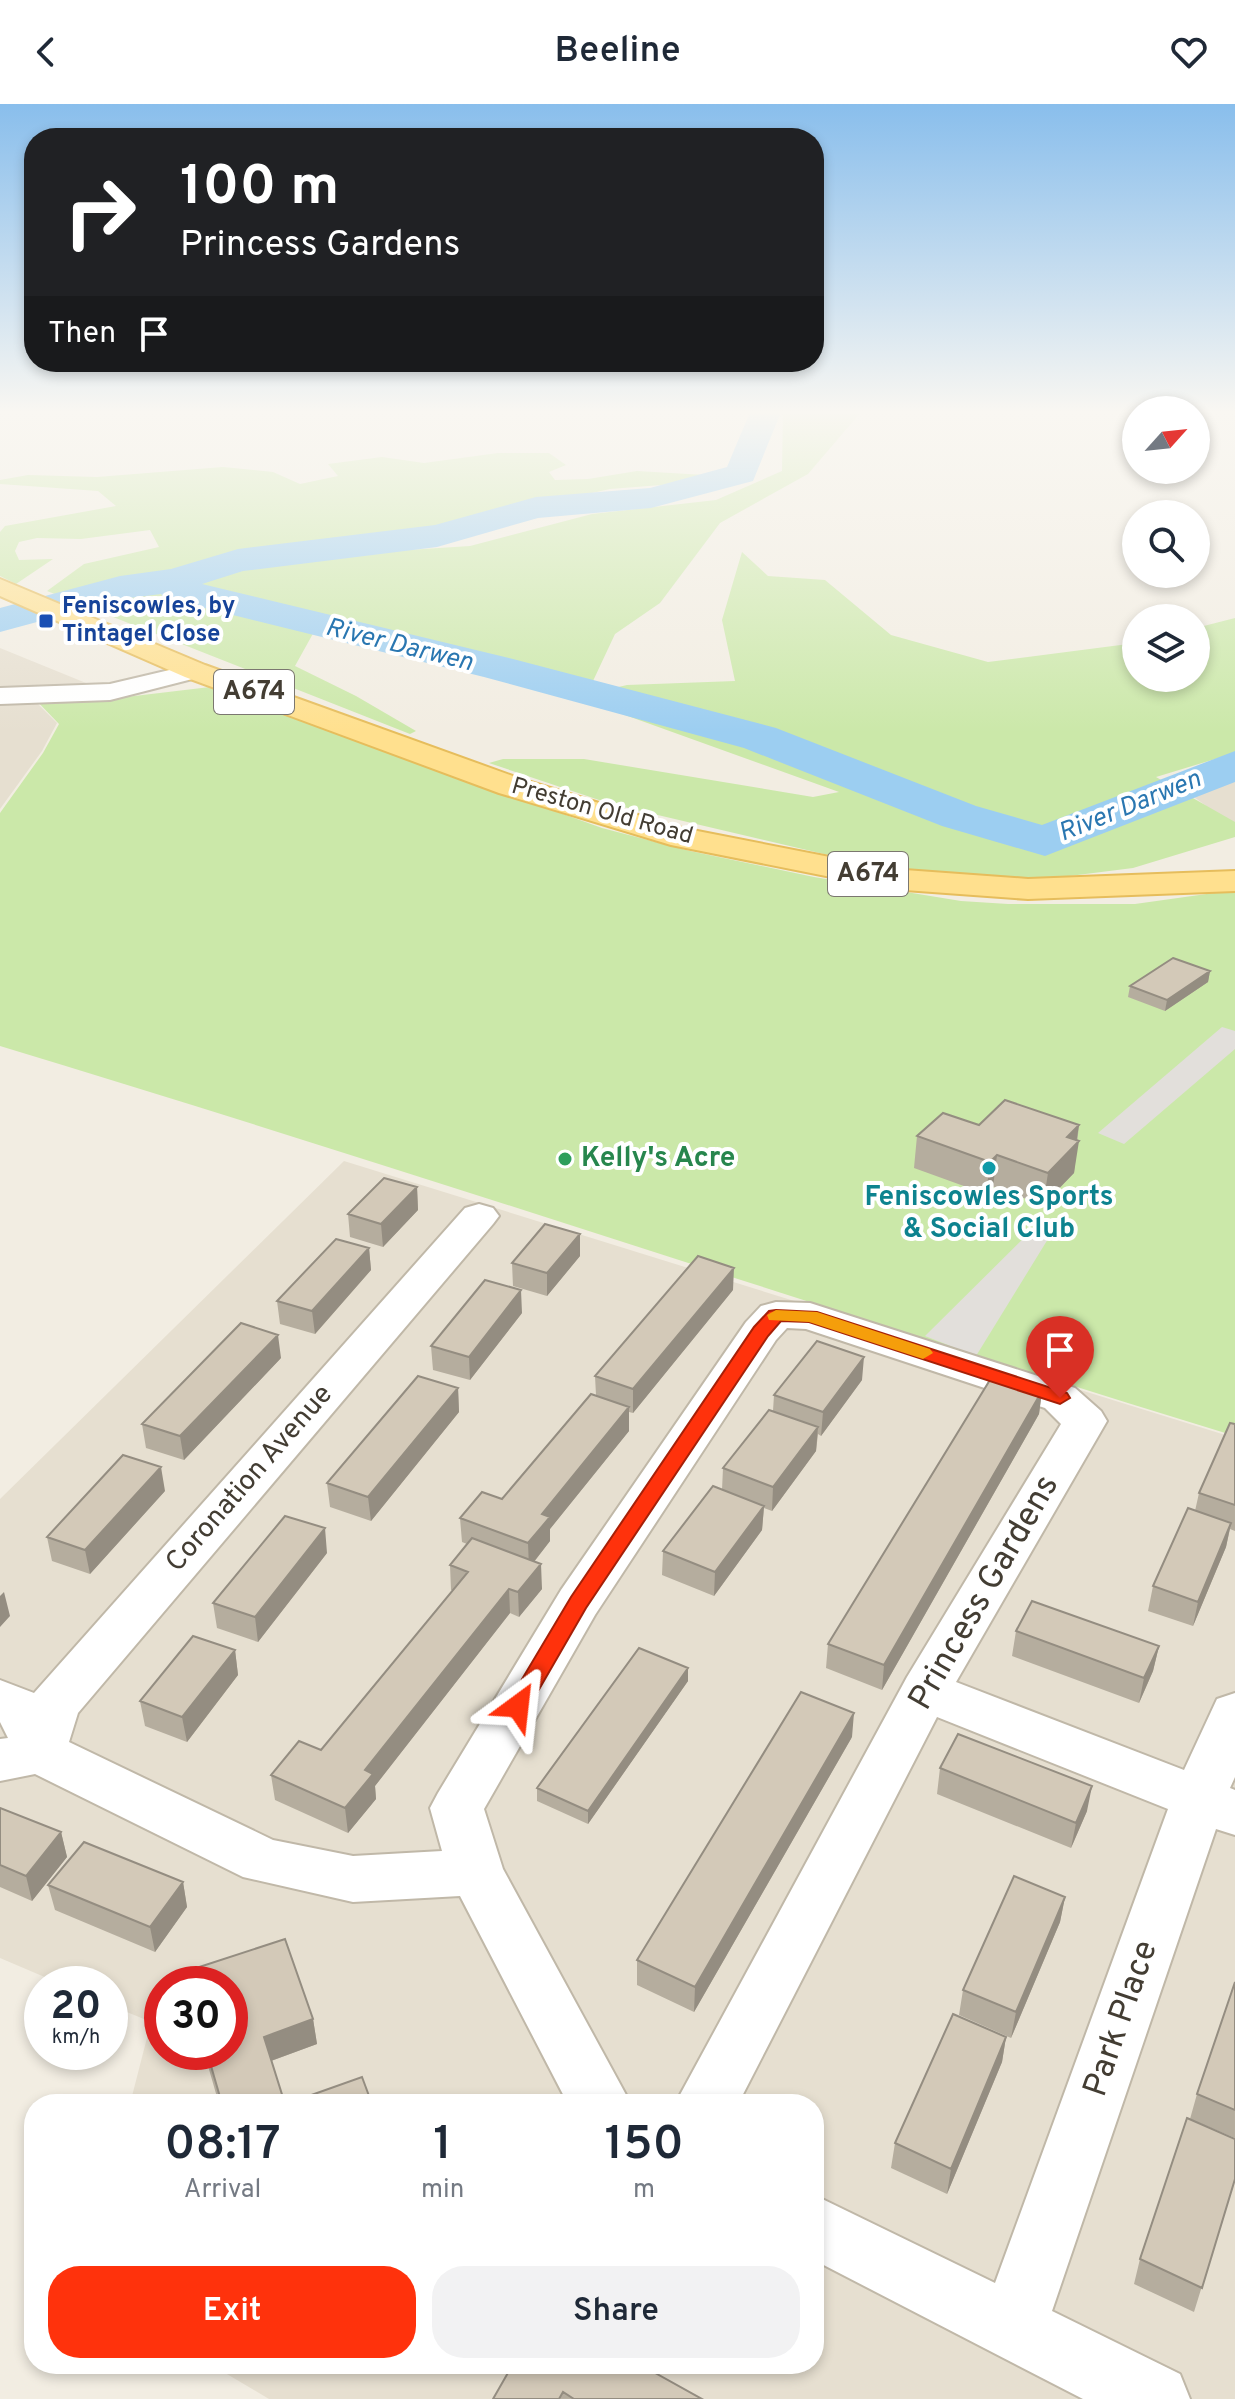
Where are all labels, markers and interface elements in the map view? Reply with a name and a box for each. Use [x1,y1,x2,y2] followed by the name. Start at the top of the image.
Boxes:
[554,29,681,75] text: Beeline
[24,30,68,74] icon: back
[1167,30,1211,74] icon: heart
[180,154,339,224] text: 100 m
[48,160,152,264] icon: right
[180,223,460,269] text: Princess Gardens
[132,312,176,356] icon: arrive
[48,316,116,353] text: Then
[1122,396,1210,484] north arrow
[1122,396,1210,692] map controls
[1122,500,1210,588] button: search
[62,592,235,650] place label: Feniscowles, by Tintagel Close
[1122,604,1210,692] button: layers
[37,612,55,630] marker: Feniscowles, by Tintagel Close
[322,612,476,680] water label: River Darwen
[214,670,294,714] road number: A674
[1054,763,1206,851] water label: River Darwen
[508,772,696,852] street label: Preston Old Road
[828,852,908,896] road number: A674
[581,1141,735,1177] place label: Kelly's Acre
[556,1150,574,1168] marker: Kelly's Acre
[980,1159,998,1177] marker: Feniscowles Sports & Social Club
[864,1180,1114,1248] place label: Feniscowles Sports & Social Club
[1026,1316,1094,1398] pin
[1038,1328,1082,1372] icon: arrive
[159,1378,341,1580] street label: Coronation Avenue
[900,1468,1070,1718] street label: Princess Gardens
[476,1664,560,1748] position arrow
[1075,1935,1169,2103] street label: Park Place
[144,1966,248,2070] speed limit sign: 30
[51,1983,101,2033] text: 20
[52,2025,100,2051] text: km/h
[164,2116,281,2176] text: 08:17
[433,2116,452,2176] text: 1
[604,2116,684,2176] text: 150
[184,2174,261,2207] text: Arrival
[421,2174,464,2207] text: min
[633,2174,655,2207] text: m
[48,2266,416,2358] button: Exit
[432,2266,800,2358] button: Share

